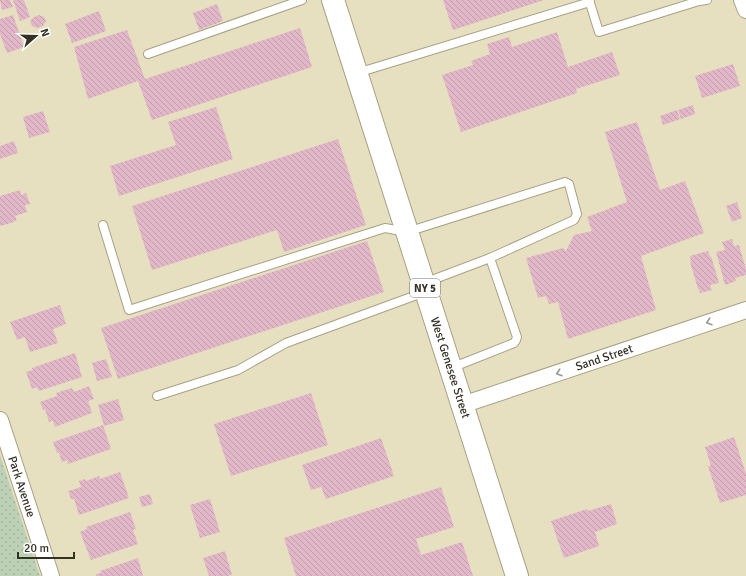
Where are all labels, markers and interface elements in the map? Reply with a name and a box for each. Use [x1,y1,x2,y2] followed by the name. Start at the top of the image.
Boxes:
[16,16,56,56] north arrow
[38,27,52,39] text: N
[410,279,440,297] road number: NY 5
[427,315,473,420] street label: West Genesee Street
[706,318,713,326] one-way arrow
[574,341,635,374] street label: Sand Street
[556,368,563,376] one-way arrow
[4,454,38,519] street label: Park Avenue
[18,534,74,560] scale bar
[24,541,49,556] text: 20 m

